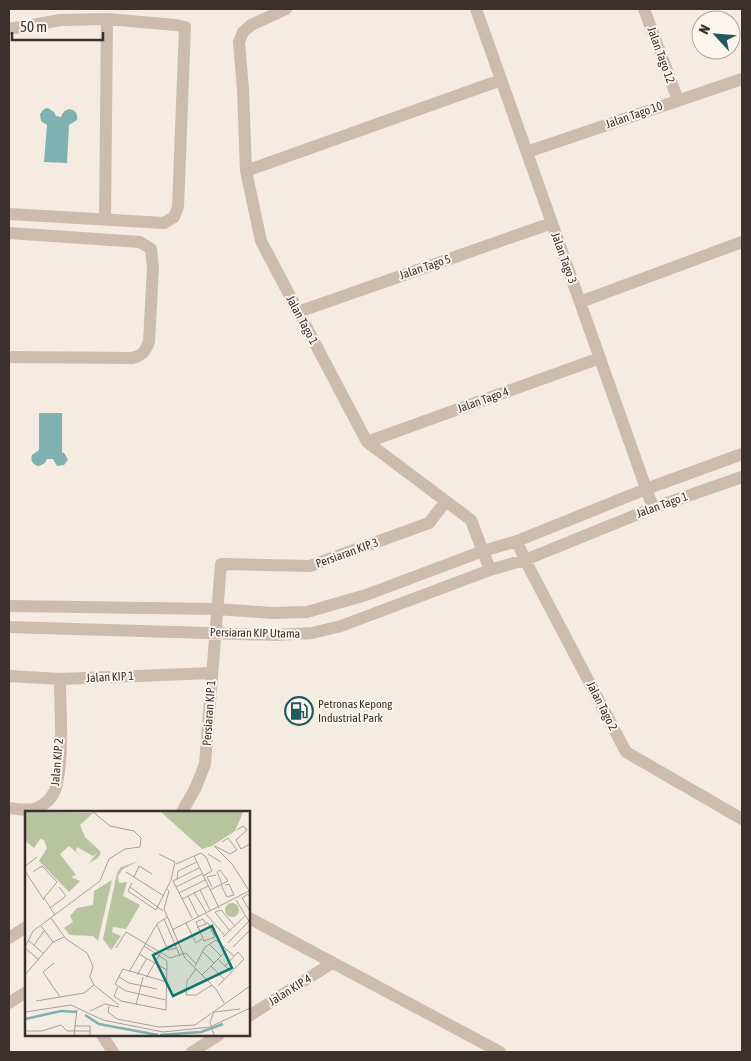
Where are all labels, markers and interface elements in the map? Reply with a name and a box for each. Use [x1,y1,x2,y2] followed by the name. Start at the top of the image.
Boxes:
[12,10,104,42] scale bar
[691,10,741,60] north arrow
[20,18,47,35] text: 50 m
[695,22,713,37] text: N
[644,25,678,85] street label: Jalan Tago 12
[604,99,665,131] street label: Jalan Tago 10
[548,230,580,286] street label: Jalan Tago 3
[397,252,453,282] street label: Jalan Tago 5
[283,293,321,347] street label: Jalan Tago 1
[455,384,511,416] street label: Jalan Tago 4
[634,489,690,521] street label: Jalan Tago 1
[314,535,380,571] street label: Persiaran KIP 3
[210,625,300,641] street label: Persiaran KIP Utama
[86,669,135,685] street label: Jalan KIP 1
[200,679,218,746] street label: Persiaran KIP 1
[584,679,620,733] street label: Jalan Tago 2
[284,696,314,726] fuel station icon: Petronas Kepong Industrial Park
[318,697,393,725] place label: Petronas Kepong Industrial Park
[48,738,66,786] street label: Jalan KIP 2
[25,811,250,1036] inset map
[266,971,314,1009] street label: Jalan KIP 4

